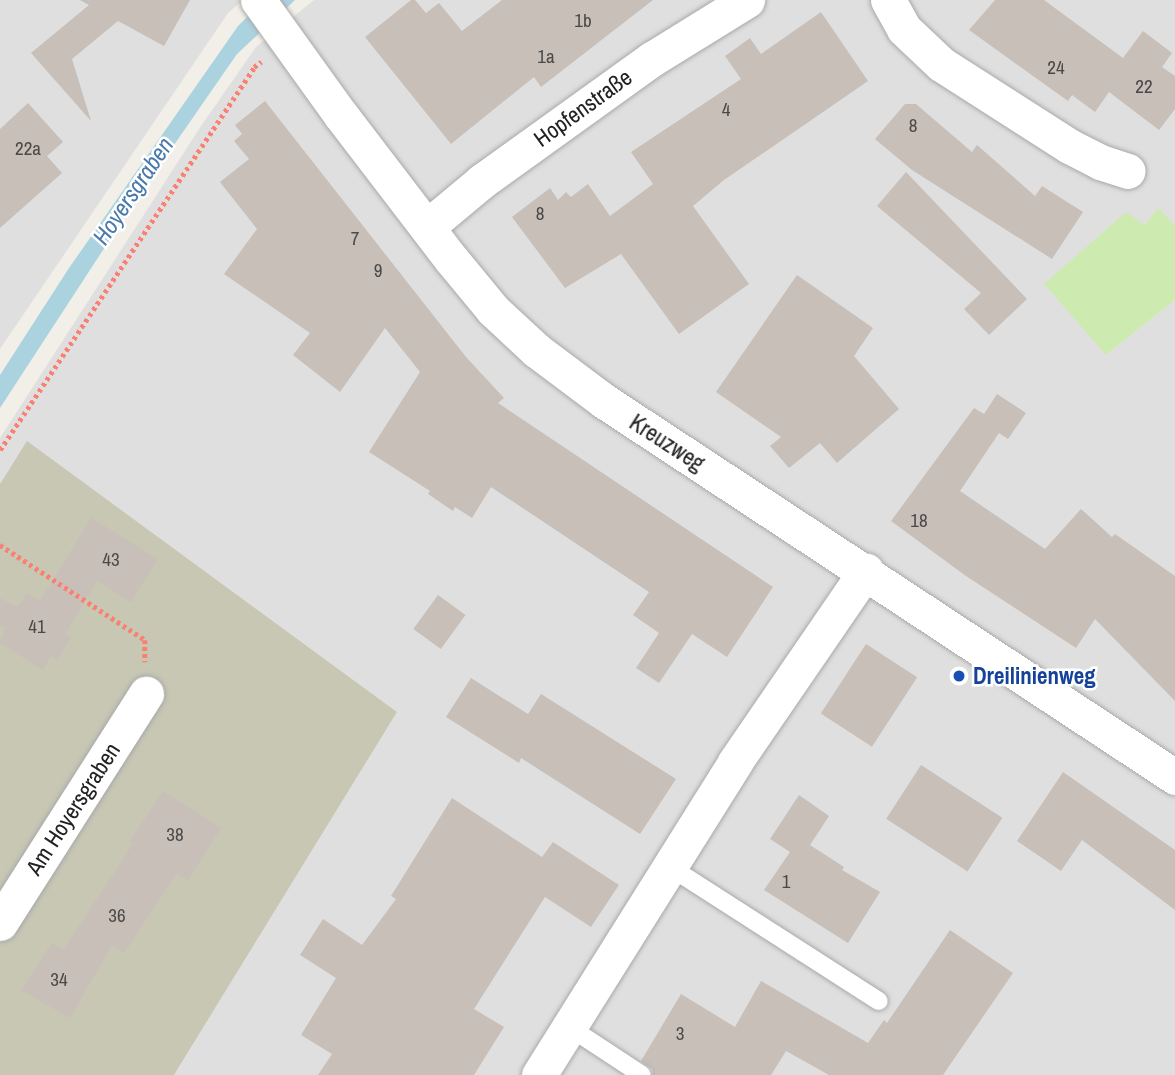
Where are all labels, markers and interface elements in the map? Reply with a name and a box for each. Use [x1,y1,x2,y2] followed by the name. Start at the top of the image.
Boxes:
[574,10,592,32] house number: 1b
[537,46,555,68] house number: 1a
[1047,57,1065,79] house number: 24
[529,63,637,153] street label: Hopfenstraße
[1135,76,1153,98] house number: 22
[722,99,730,121] house number: 4
[909,115,917,137] house number: 8
[87,132,179,250] water label: Hoyersgraben
[15,138,41,160] house number: 22a
[536,203,544,225] house number: 8
[351,228,359,250] house number: 7
[374,260,382,282] house number: 9
[624,409,710,477] street label: Kreuzweg
[910,510,928,532] house number: 18
[102,549,120,571] house number: 43
[28,616,46,638] house number: 41
[973,662,1096,690] place label: Dreilinienweg
[951,668,967,684] marker: Dreilinienweg
[20,738,126,880] street label: Am Hoyersgraben
[166,824,184,846] house number: 38
[782,871,790,893] house number: 1
[108,905,126,927] house number: 36
[50,969,68,991] house number: 34
[676,1023,684,1045] house number: 3

